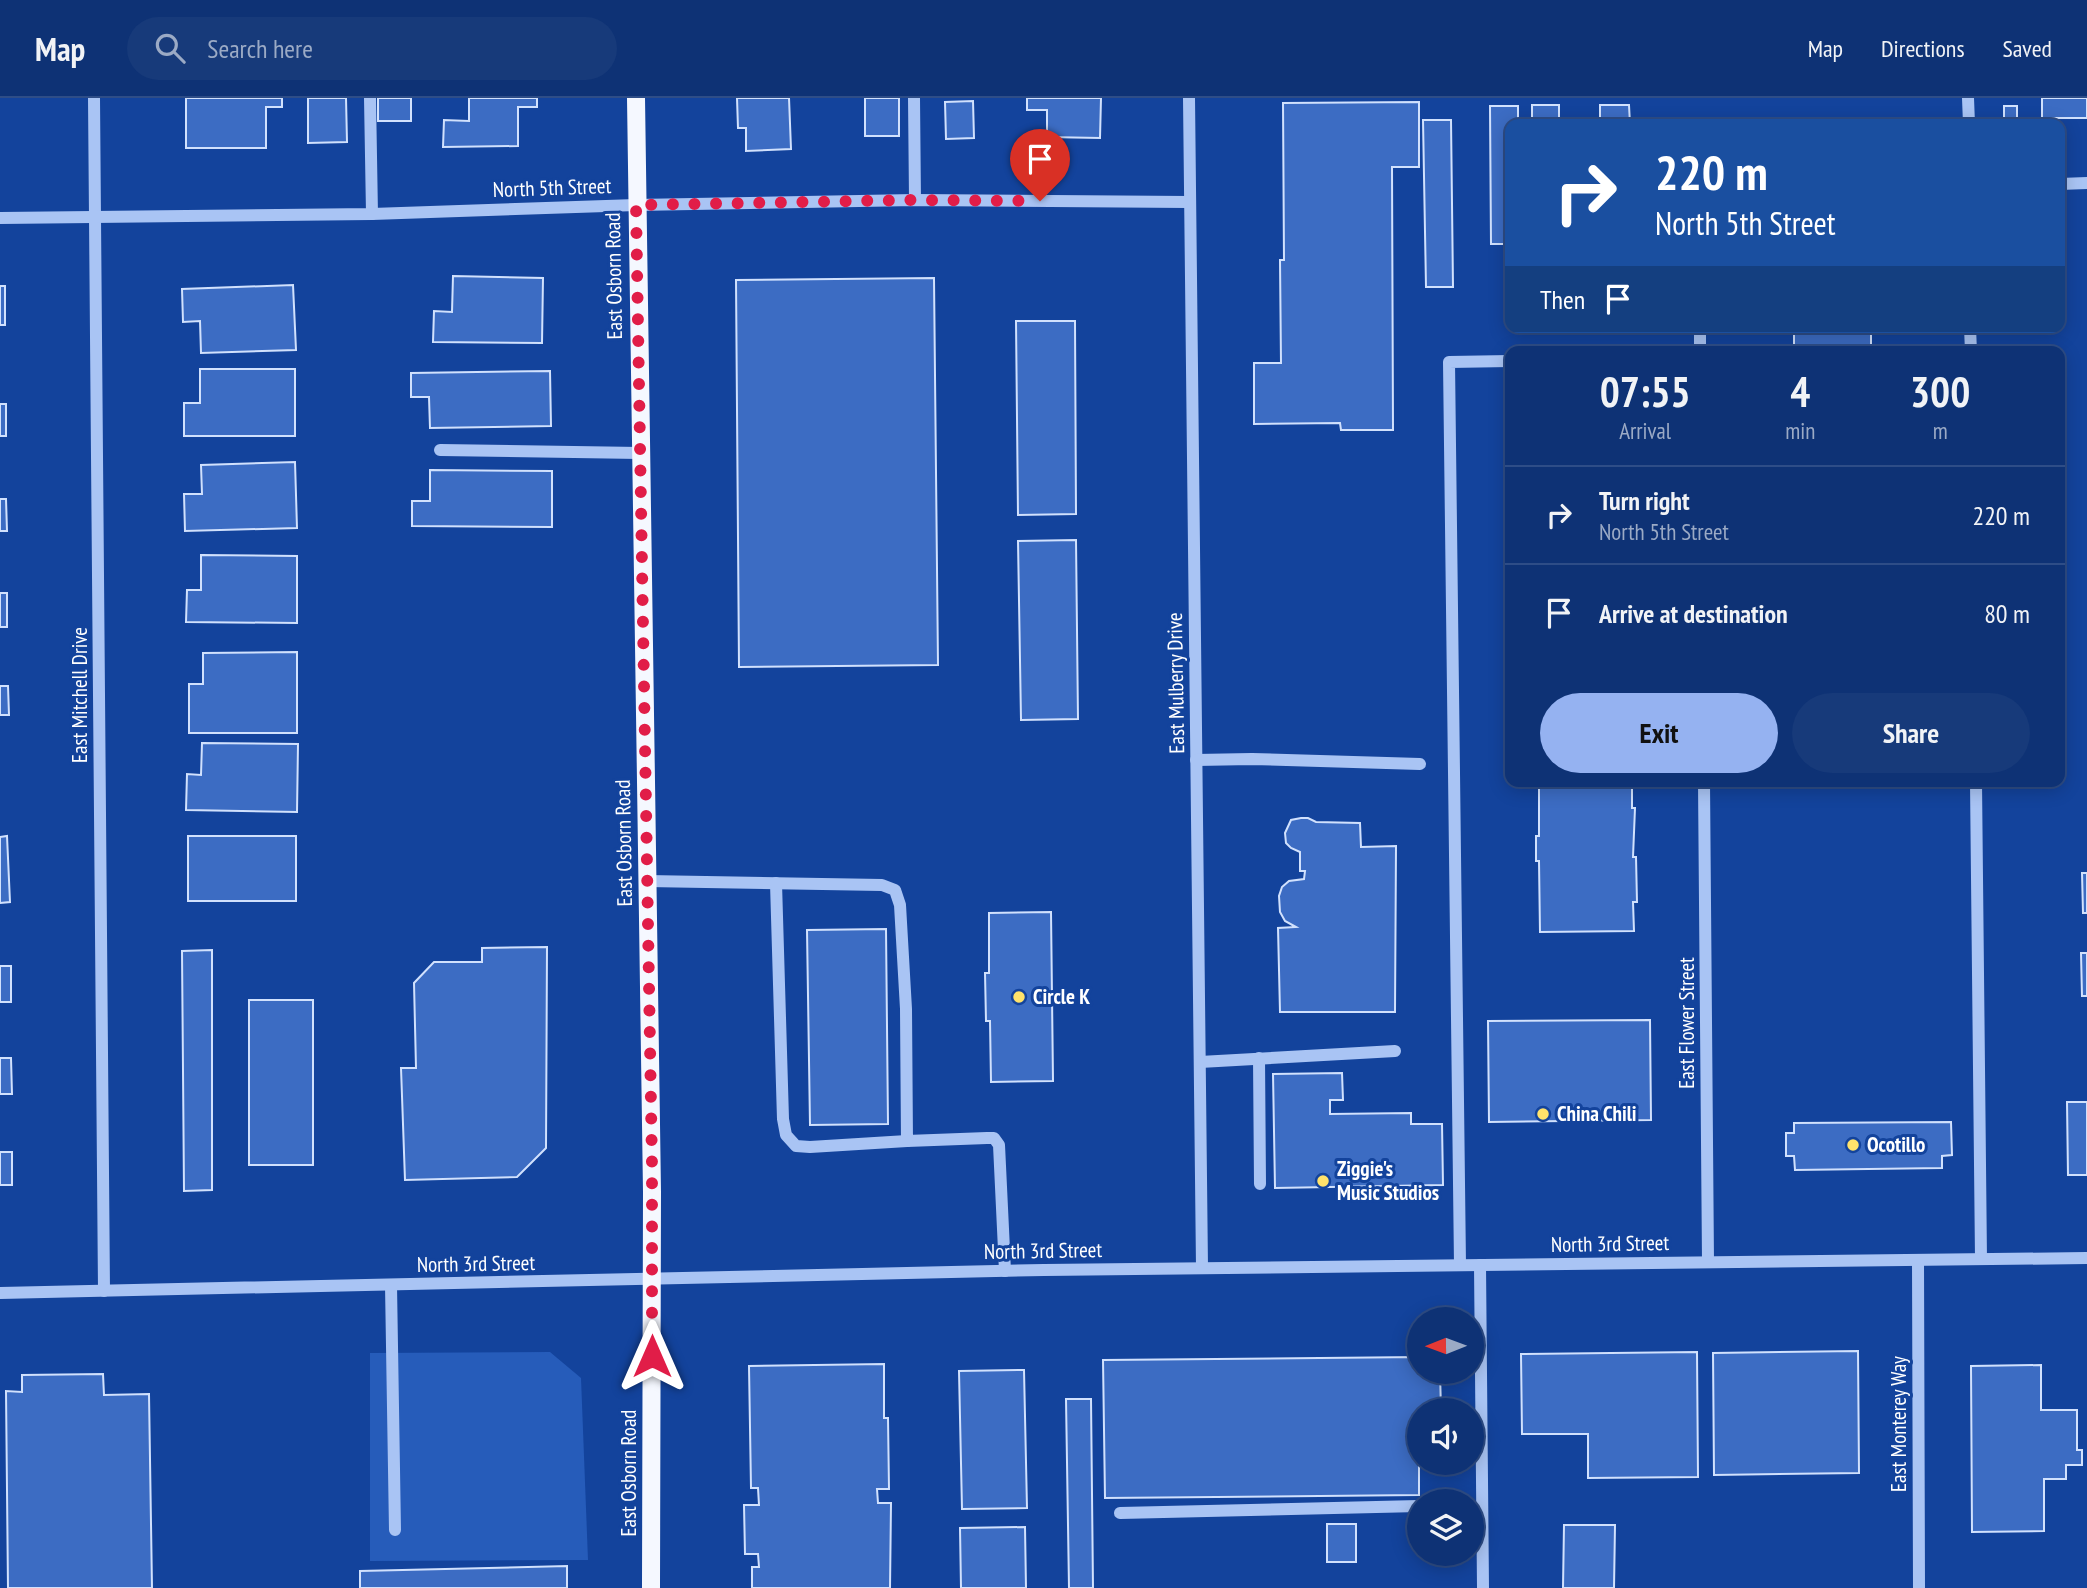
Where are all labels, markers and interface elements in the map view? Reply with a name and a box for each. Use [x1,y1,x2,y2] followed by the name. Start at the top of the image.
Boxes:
[127,17,617,80] search box
[35,27,85,70] text: Map
[151,29,189,67] icon: search
[207,32,313,65] text: Search here
[1808,33,1843,64] text: Map
[1881,33,1965,64] text: Directions
[2003,33,2052,64] text: Saved
[1010,129,1070,201] pin
[1021,140,1059,178] icon: arrive
[1655,140,1768,204] text: 220 m
[1540,147,1631,238] icon: right
[492,172,612,203] street label: North 5th Street
[1655,202,1836,244] text: North 5th Street
[599,212,628,340] street label: East Osborn Road
[1599,280,1637,318] icon: arrive
[1540,283,1585,316] text: Then
[1600,364,1691,419] text: 07:55
[1790,364,1810,419] text: 4
[1910,364,1970,419] text: 300
[1619,416,1671,445] text: Arrival
[1785,416,1815,445] text: min
[1933,416,1948,445] text: m
[1599,484,1690,517] text: Turn right
[1540,496,1578,534] icon: right
[1972,499,2030,532] text: 220 m
[1599,517,1729,546] text: North 5th Street
[1540,594,1578,632] icon: arrive
[1599,597,1788,630] text: Arrive at destination
[1984,597,2030,630] text: 80 m
[1161,612,1190,754] street label: East Mulberry Drive
[66,627,93,763] street label: East Mitchell Drive
[1540,693,1778,773] button: Exit
[1792,693,2030,773] button: Share
[609,779,638,907] street label: East Osborn Road
[1673,957,1700,1089] street label: East Flower Street
[1033,983,1090,1010] place label: Circle K
[1011,989,1027,1005] marker: Circle K
[1557,1100,1637,1127] place label: China Chili
[1535,1106,1551,1122] marker: China Chili
[1867,1131,1925,1158] place label: Ocotillo
[1845,1137,1861,1153] marker: Ocotillo
[1337,1155,1439,1206] place label: Ziggie's Music Studios
[1315,1173,1331,1189] marker: Ziggie's Music Studios
[1551,1229,1670,1258] street label: North 3rd Street
[984,1236,1103,1265] street label: North 3rd Street
[417,1249,536,1278] street label: North 3rd Street
[1407,1307,1484,1384] north arrow
[1407,1307,1484,1566] map controls
[615,1319,689,1393] position arrow
[1885,1356,1912,1492] street label: East Monterey Way
[1407,1398,1484,1475] button: sound
[615,1410,642,1536] street label: East Osborn Road
[1407,1489,1484,1566] button: layers

